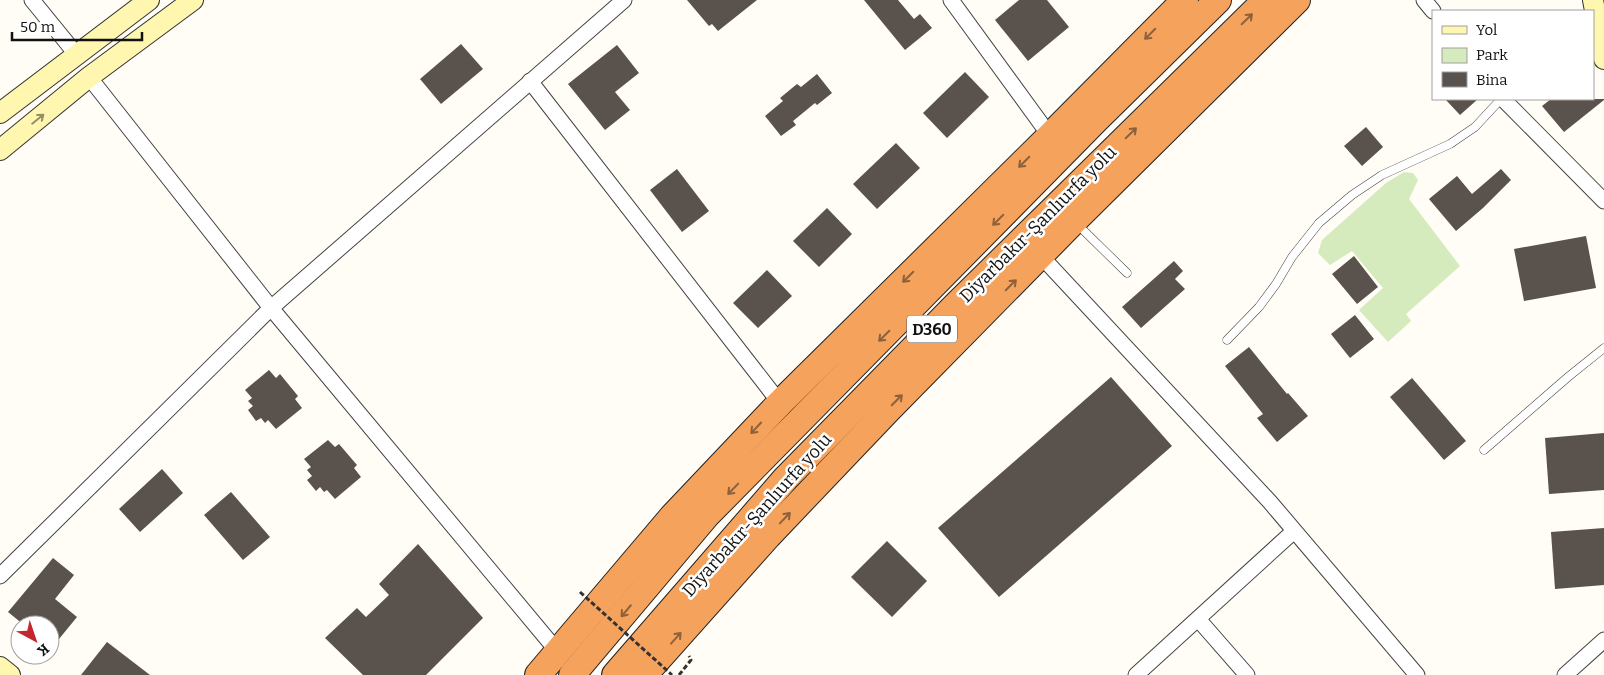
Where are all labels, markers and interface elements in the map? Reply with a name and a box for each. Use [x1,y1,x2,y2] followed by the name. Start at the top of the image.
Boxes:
[12,10,142,42] scale bar
[1432,10,1594,100] legend
[1240,13,1253,25] one-way arrow
[20,18,56,36] text: 50 m
[1476,21,1497,39] text: Yol
[1145,28,1157,40] one-way arrow
[1476,46,1508,64] text: Park
[1476,71,1508,89] text: Bina
[31,113,44,124] one-way arrow
[1124,127,1137,139] one-way arrow
[955,141,1121,307] street label: Diyarbakır-Şanlıurfa yolu
[1018,156,1030,169] one-way arrow
[992,214,1004,226] one-way arrow
[902,271,915,283] one-way arrow
[1005,279,1017,291] one-way arrow
[907,316,957,342] road number: D360
[878,330,890,342] one-way arrow
[891,395,903,407] one-way arrow
[750,422,762,435] one-way arrow
[678,429,836,601] street label: Diyarbakır-Şanlıurfa yolu
[727,483,739,495] one-way arrow
[779,512,791,524] one-way arrow
[621,605,632,618] one-way arrow
[10,615,60,665] north arrow
[670,632,682,645] one-way arrow
[34,640,52,659] text: K

